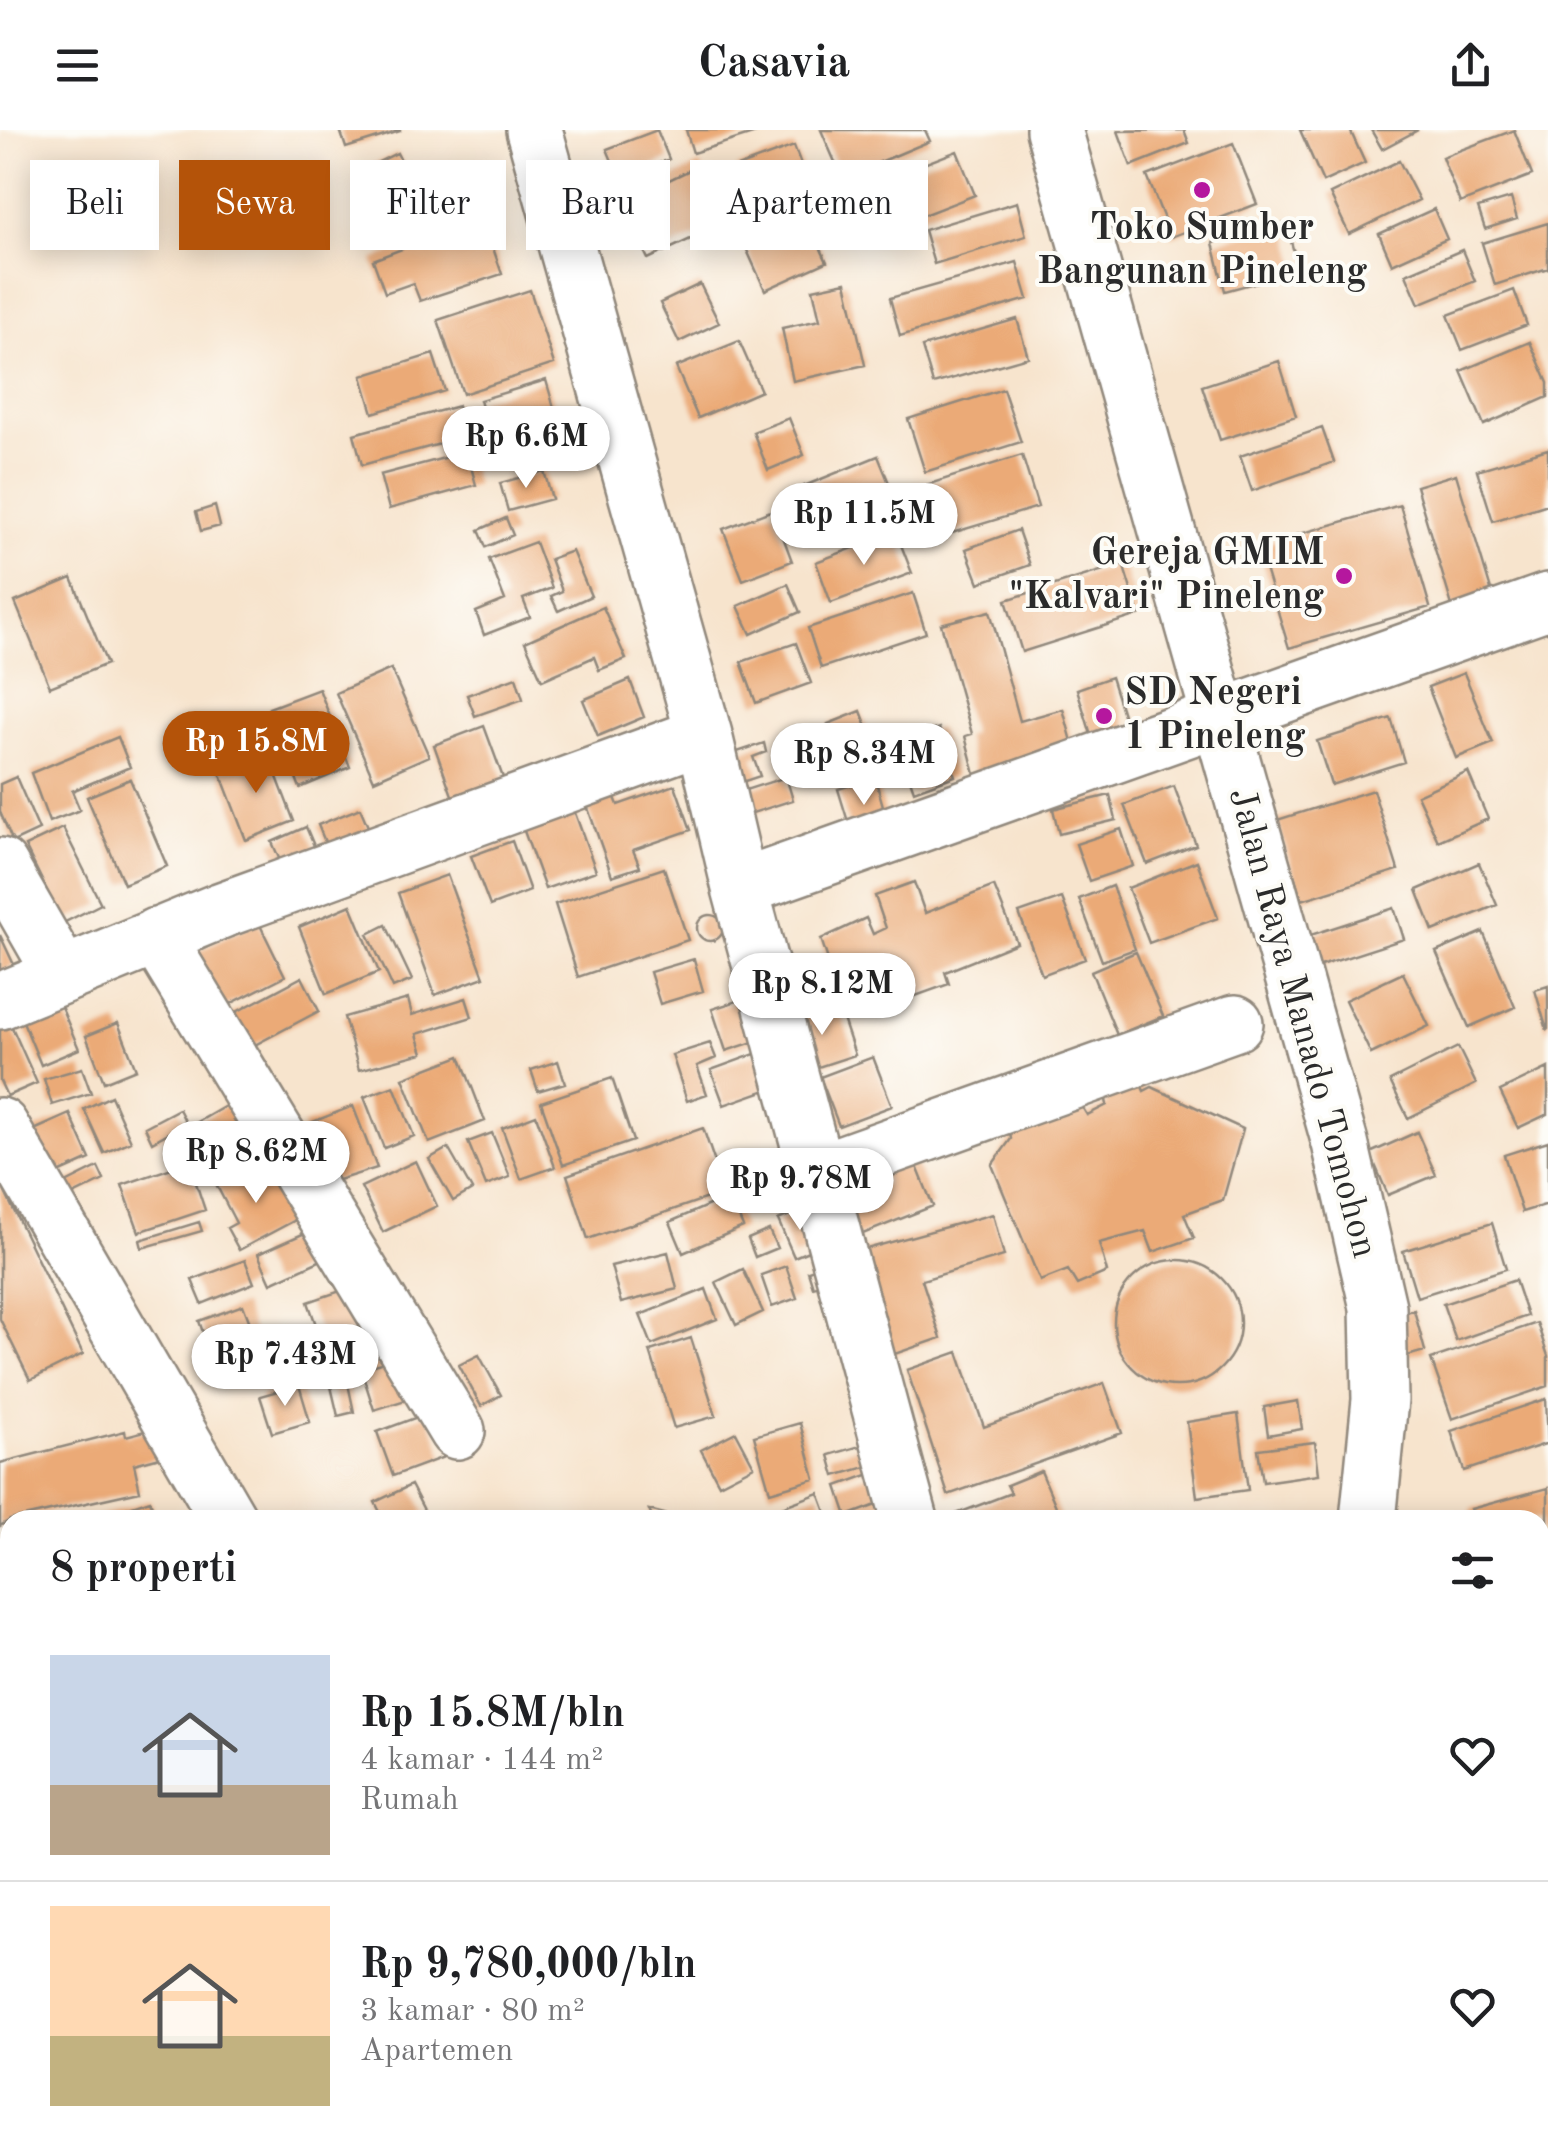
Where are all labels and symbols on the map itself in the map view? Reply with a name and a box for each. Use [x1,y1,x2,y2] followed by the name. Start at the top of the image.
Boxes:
[1191,179,1213,201] marker: Toko Sumber Bangunan Pineleng
[1037,210,1367,292] place label: Toko Sumber Bangunan Pineleng
[434,406,618,491] pin: Rp 6.6M
[761,483,967,568] pin: Rp 11.5M
[1009,535,1324,617] place label: Gereja GMIM "Kalvari" Pineleng
[1333,565,1355,587] marker: Gereja GMIM "Kalvari" Pineleng
[1124,675,1306,757] place label: SD Negeri 1 Pineleng
[1093,705,1115,727] marker: SD Negeri 1 Pineleng
[153,711,359,796] pin: Rp 15.8M
[761,723,967,808] pin: Rp 8.34M
[1221,784,1383,1262] street label: Jalan Raya Manado Tomohon
[719,953,925,1038] pin: Rp 8.12M
[153,1121,359,1206] pin: Rp 8.62M
[697,1148,903,1233] pin: Rp 9.78M
[182,1324,388,1409] pin: Rp 7.43M

